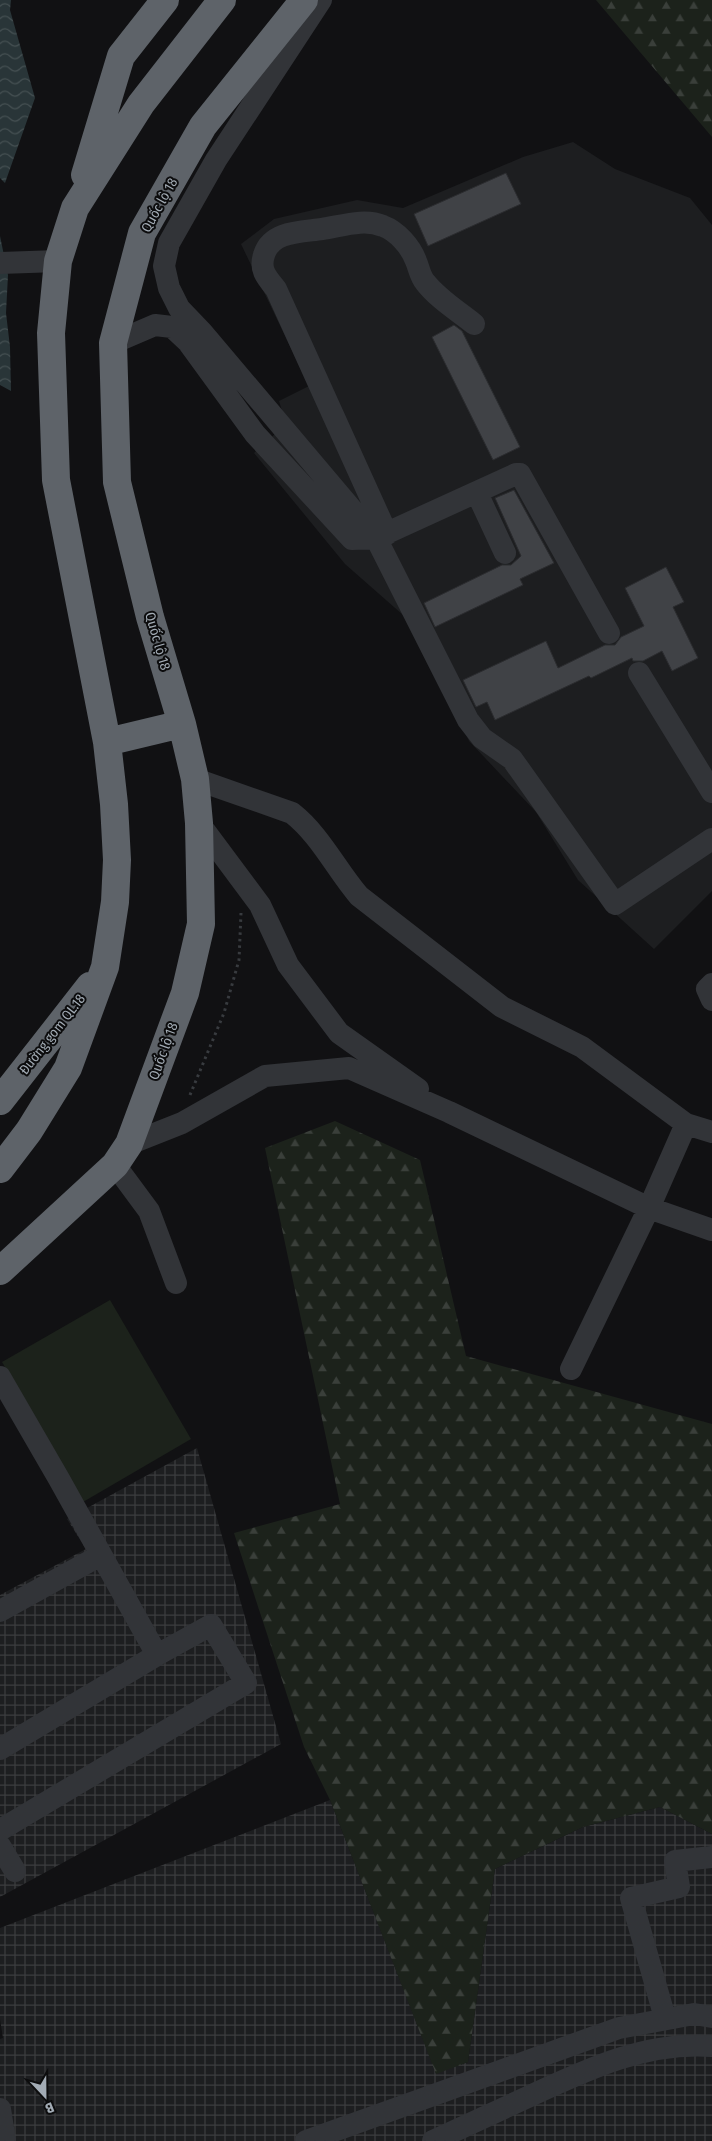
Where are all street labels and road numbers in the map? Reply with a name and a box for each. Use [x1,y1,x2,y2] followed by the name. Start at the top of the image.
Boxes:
[137,175,181,235] street label: Quốc lộ 18
[141,610,175,672] street label: Quốc lộ 18
[16,991,89,1078] street label: Đường gom QL.18
[144,1020,182,1082] street label: Quốc lộ 18

